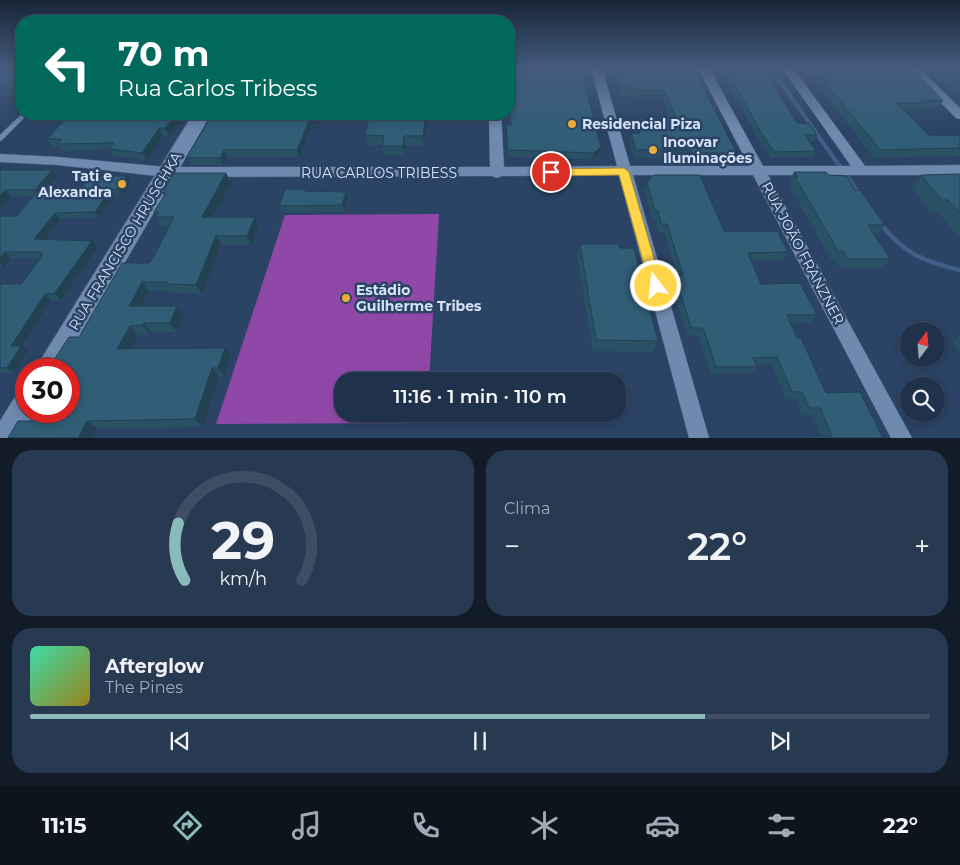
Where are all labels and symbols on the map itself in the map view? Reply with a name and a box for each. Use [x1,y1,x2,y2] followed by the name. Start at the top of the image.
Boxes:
[582,115,701,133] place label: Residencial Piza
[566,118,578,130] marker: Residencial Piza
[663,133,753,167] place label: Inoovar Iluminações
[647,144,659,156] marker: Inoovar Iluminações
[65,148,186,333] street label: RUA FRANCISCO HRUSCHKA
[530,151,572,193] pin
[301,164,457,182] street label: RUA CARLOS TRIBESS
[37,167,112,201] place label: Tati e Alexandra
[116,178,128,190] marker: Tati e Alexandra
[758,179,848,327] street label: RUA JOÃO FRANZNER
[629,259,681,311] position arrow
[356,281,482,315] place label: Estádio Guilherme Tribes
[340,292,352,304] marker: Estádio Guilherme Tribes
[900,322,945,368] north arrow
[15,358,80,423] speed limit sign: 30

